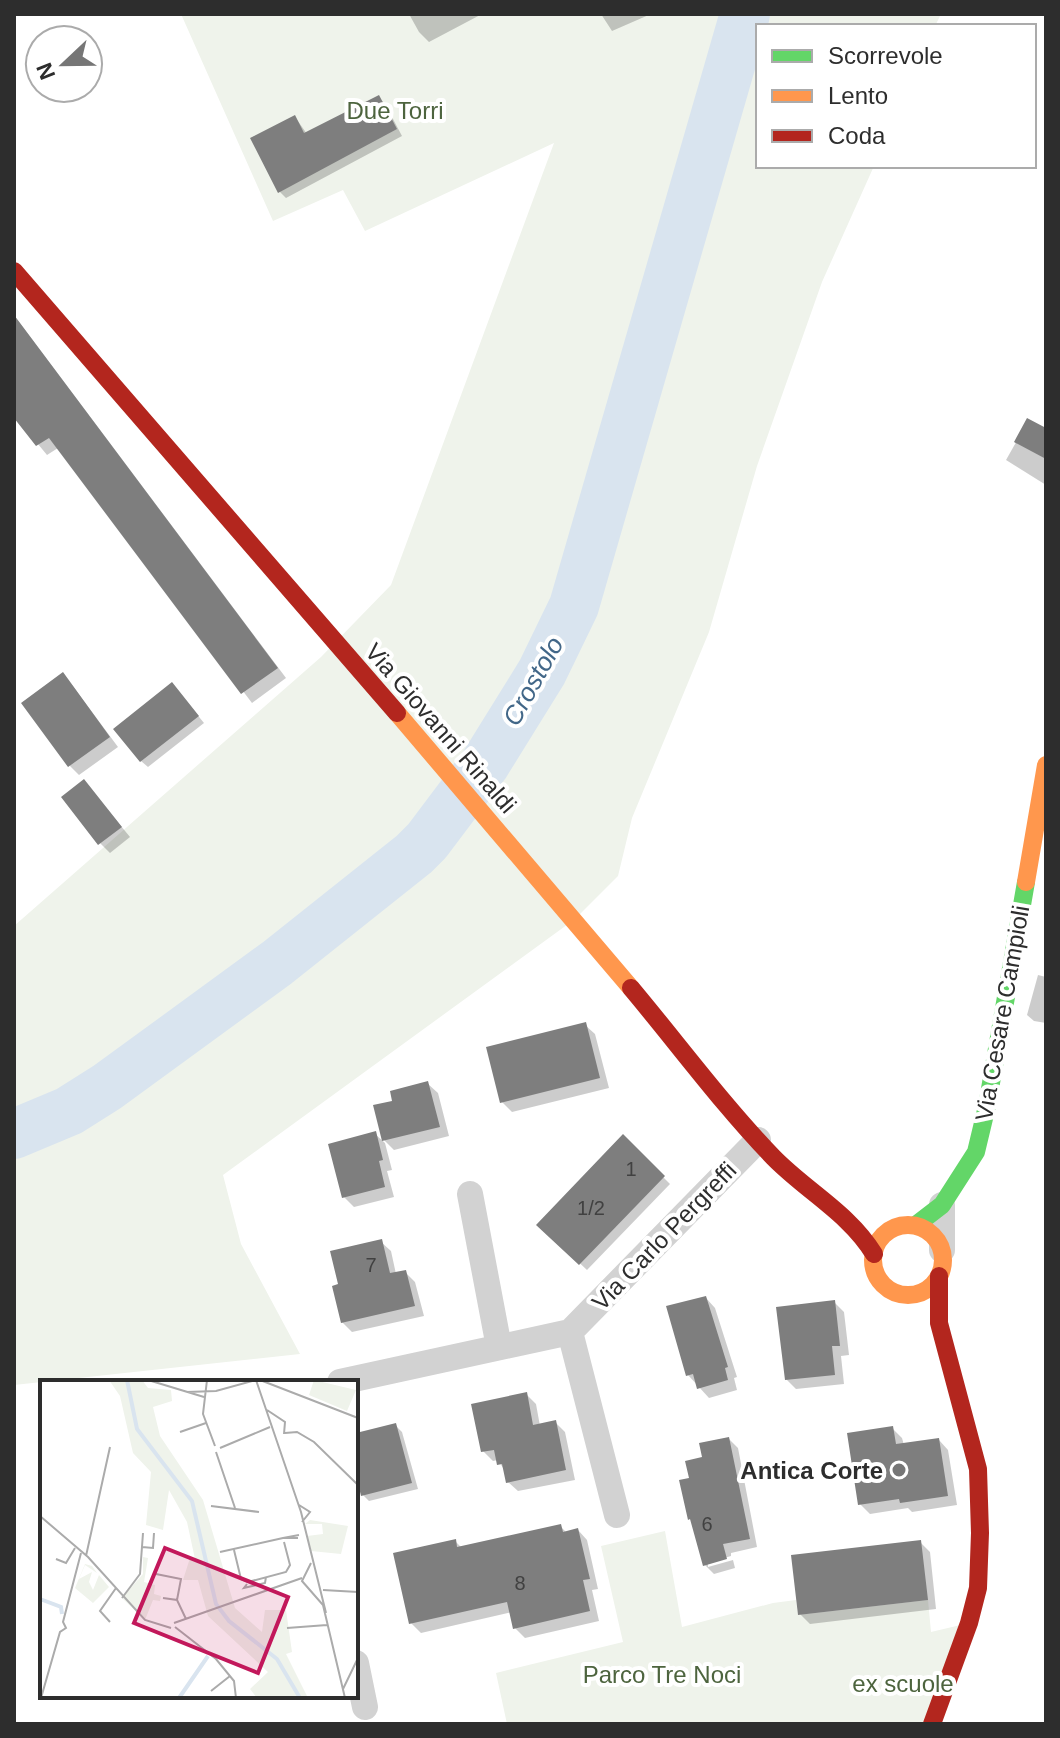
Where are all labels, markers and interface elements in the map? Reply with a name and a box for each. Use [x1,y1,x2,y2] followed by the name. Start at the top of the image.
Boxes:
[24,24,104,104] north arrow
[756,24,1036,168] legend
[828,42,943,69] text: Scorrevole
[31,59,60,83] text: N
[828,82,888,109] text: Lento
[347,97,443,124] park label: Due Torri
[828,122,886,149] text: Coda
[496,631,570,731] water label: Crostolo
[360,638,522,818] street label: Via Giovanni Rinaldi
[970,903,1034,1123] street label: Via Cesare Campioli
[586,1156,742,1316] street label: Via Carlo Pergreffi
[625,1158,637,1180] house number: 1
[577,1197,605,1219] house number: 1/2
[365,1254,377,1276] house number: 7
[40,1380,358,1698] inset map
[740,1457,883,1484] place label: Antica Corte
[890,1461,908,1479] marker: Antica Corte
[701,1513,713,1535] house number: 6
[514,1572,526,1594] house number: 8
[583,1661,741,1688] park label: Parco Tre Noci
[852,1670,954,1697] park label: ex scuole

